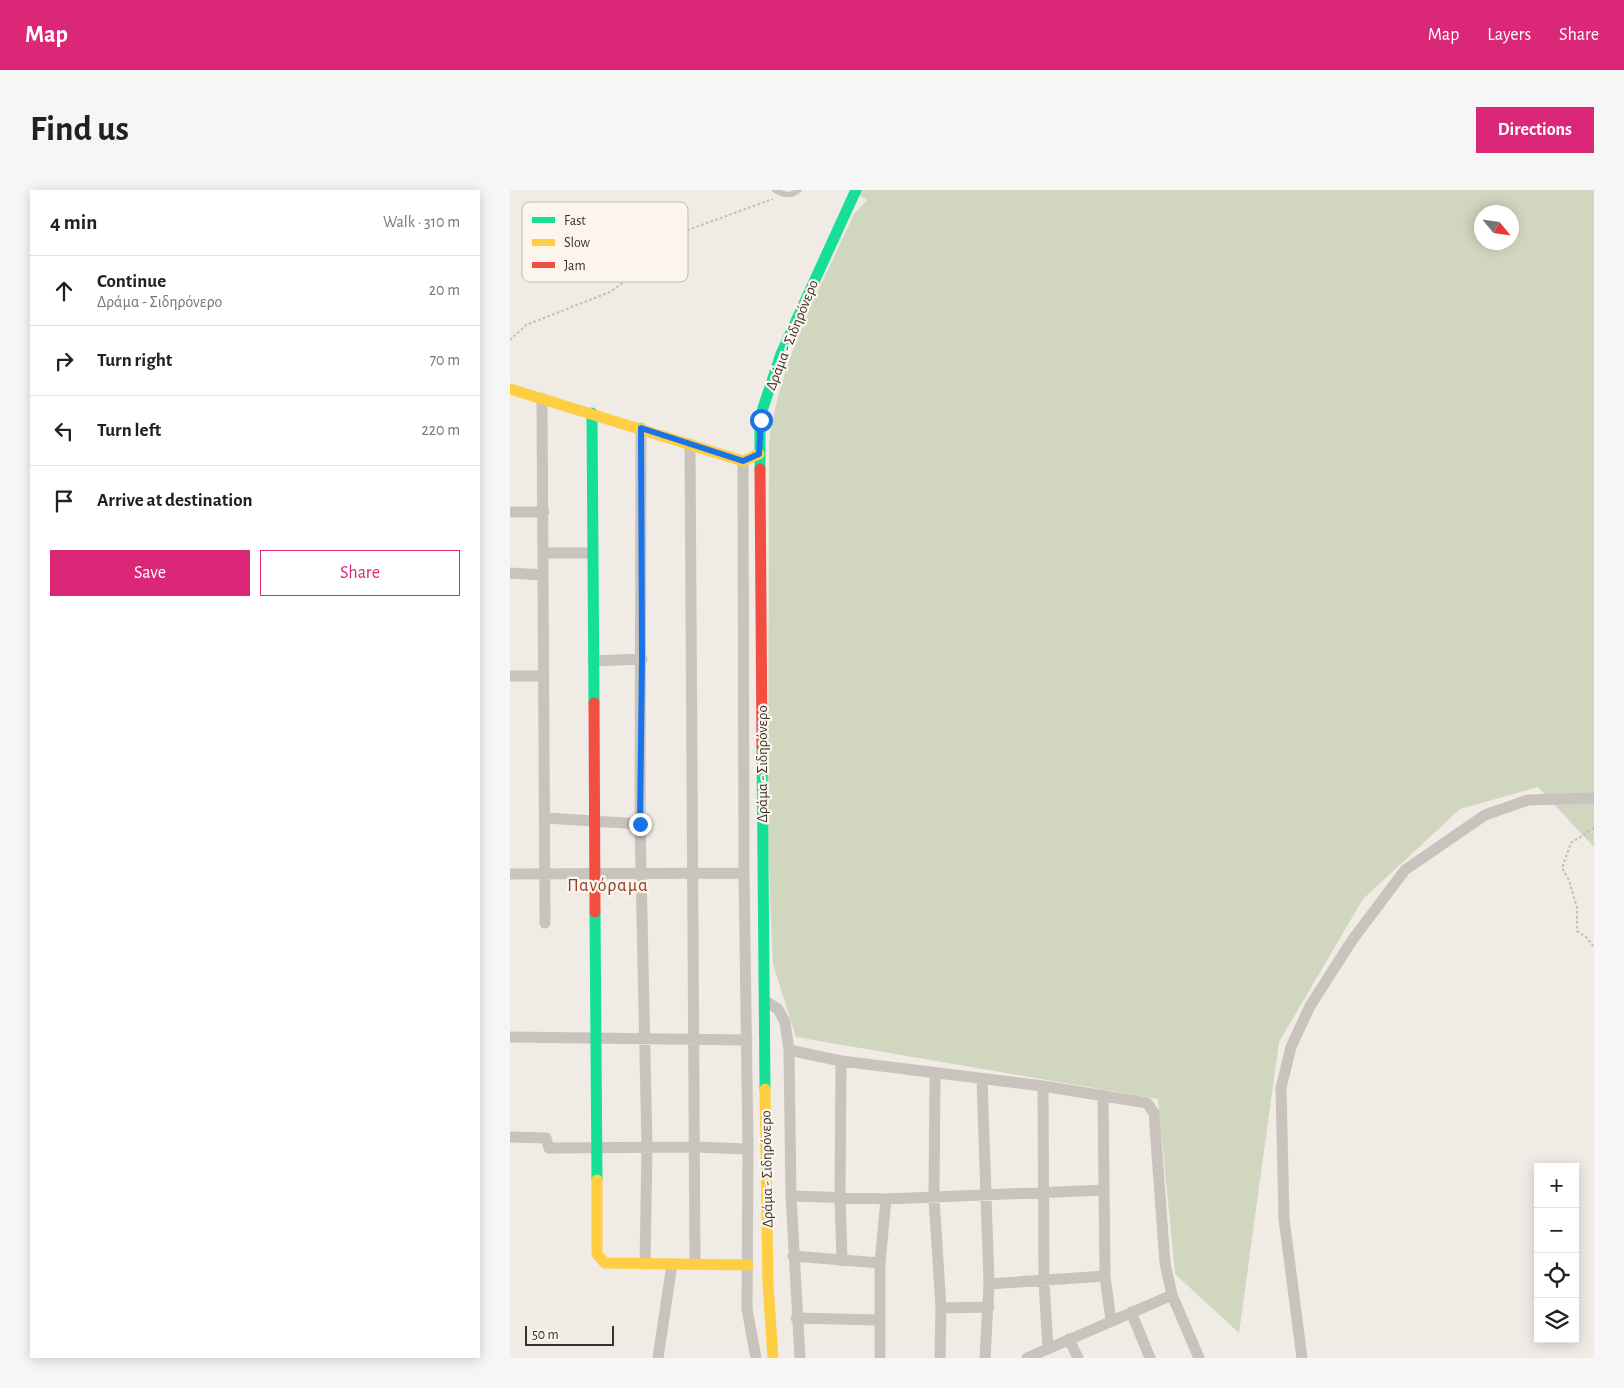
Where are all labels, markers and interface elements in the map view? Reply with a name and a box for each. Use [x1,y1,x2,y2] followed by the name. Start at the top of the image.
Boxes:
[25,23,68,47] text: Map
[1428,26,1459,44] text: Map
[1487,26,1531,44] text: Layers
[1559,26,1599,44] text: Share
[1476,107,1594,153] button: Directions
[30,112,129,147] text: Find us
[522,202,688,282] legend
[1474,205,1519,250] north arrow
[50,212,97,233] text: 4 min
[383,214,460,230] text: Walk · 310 m
[564,214,586,228] text: Fast
[564,236,591,250] text: Slow
[564,259,586,273] text: Jam
[97,272,166,291] text: Continue
[50,277,78,305] icon: ahead
[763,278,821,392] street label: Δράμα - Σιδηρόνερο
[429,282,460,298] text: 20 m
[97,294,222,310] text: Δράμα - Σιδηρόνερο
[50,347,78,375] icon: right
[97,351,172,370] text: Turn right
[429,352,460,368] text: 70 m
[750,409,773,432] route start
[50,417,78,445] icon: left
[97,421,161,440] text: Turn left
[422,422,460,438] text: 220 m
[50,487,78,515] icon: arrive
[97,491,253,510] text: Arrive at destination
[50,550,250,596] button: Save
[260,550,460,596] button: Share
[755,705,770,823] street label: Δράμα - Σιδηρόνερο
[629,813,652,836] route end
[567,877,649,895] district label: Πανόραμα
[758,1110,776,1228] street label: Δράμα - Σιδηρόνερο
[1534,1163,1579,1343] map controls
[1534,1163,1579,1208] button: +
[1534,1208,1579,1253] button: −
[1534,1253,1579,1298] button: locate
[1534,1298,1579,1343] button: layers
[525,1323,614,1346] scale bar
[532,1328,559,1342] text: 50 m

